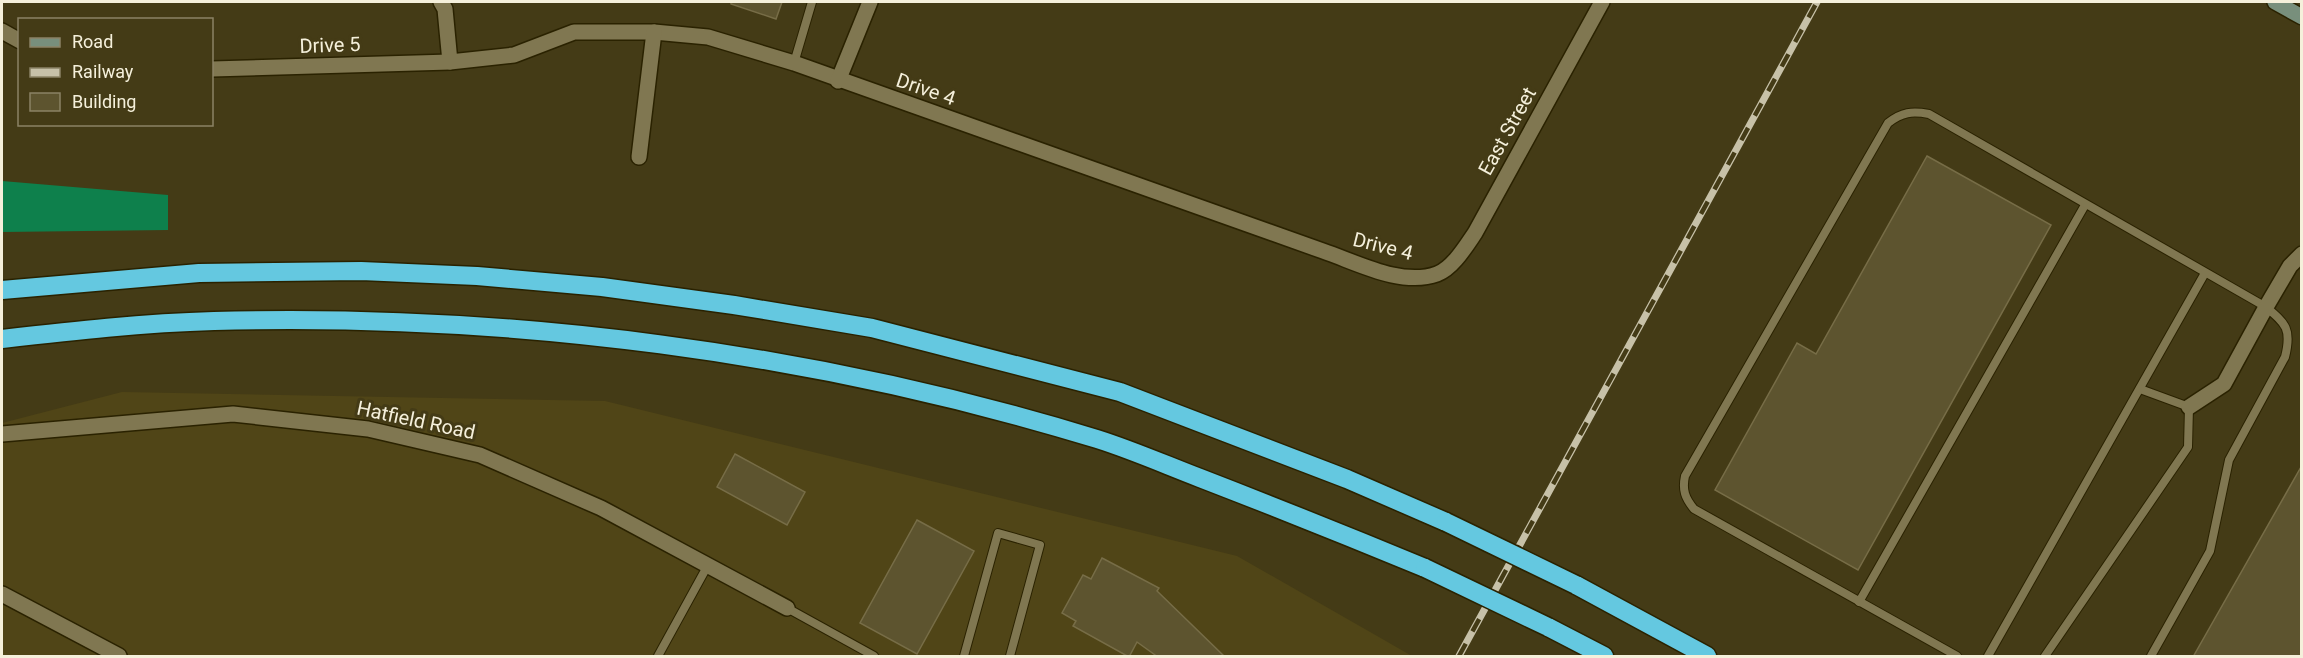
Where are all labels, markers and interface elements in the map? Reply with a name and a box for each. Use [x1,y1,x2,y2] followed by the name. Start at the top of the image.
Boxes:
[18,18,213,126] legend
[72,31,113,52] text: Road
[299,32,361,58] street label: Drive 5
[72,61,134,82] text: Railway
[893,68,959,110] street label: Drive 4
[1473,83,1541,179] street label: East Street
[72,91,136,112] text: Building
[1350,227,1416,265] street label: Drive 4
[355,396,477,444] street label: Hatfield Road

